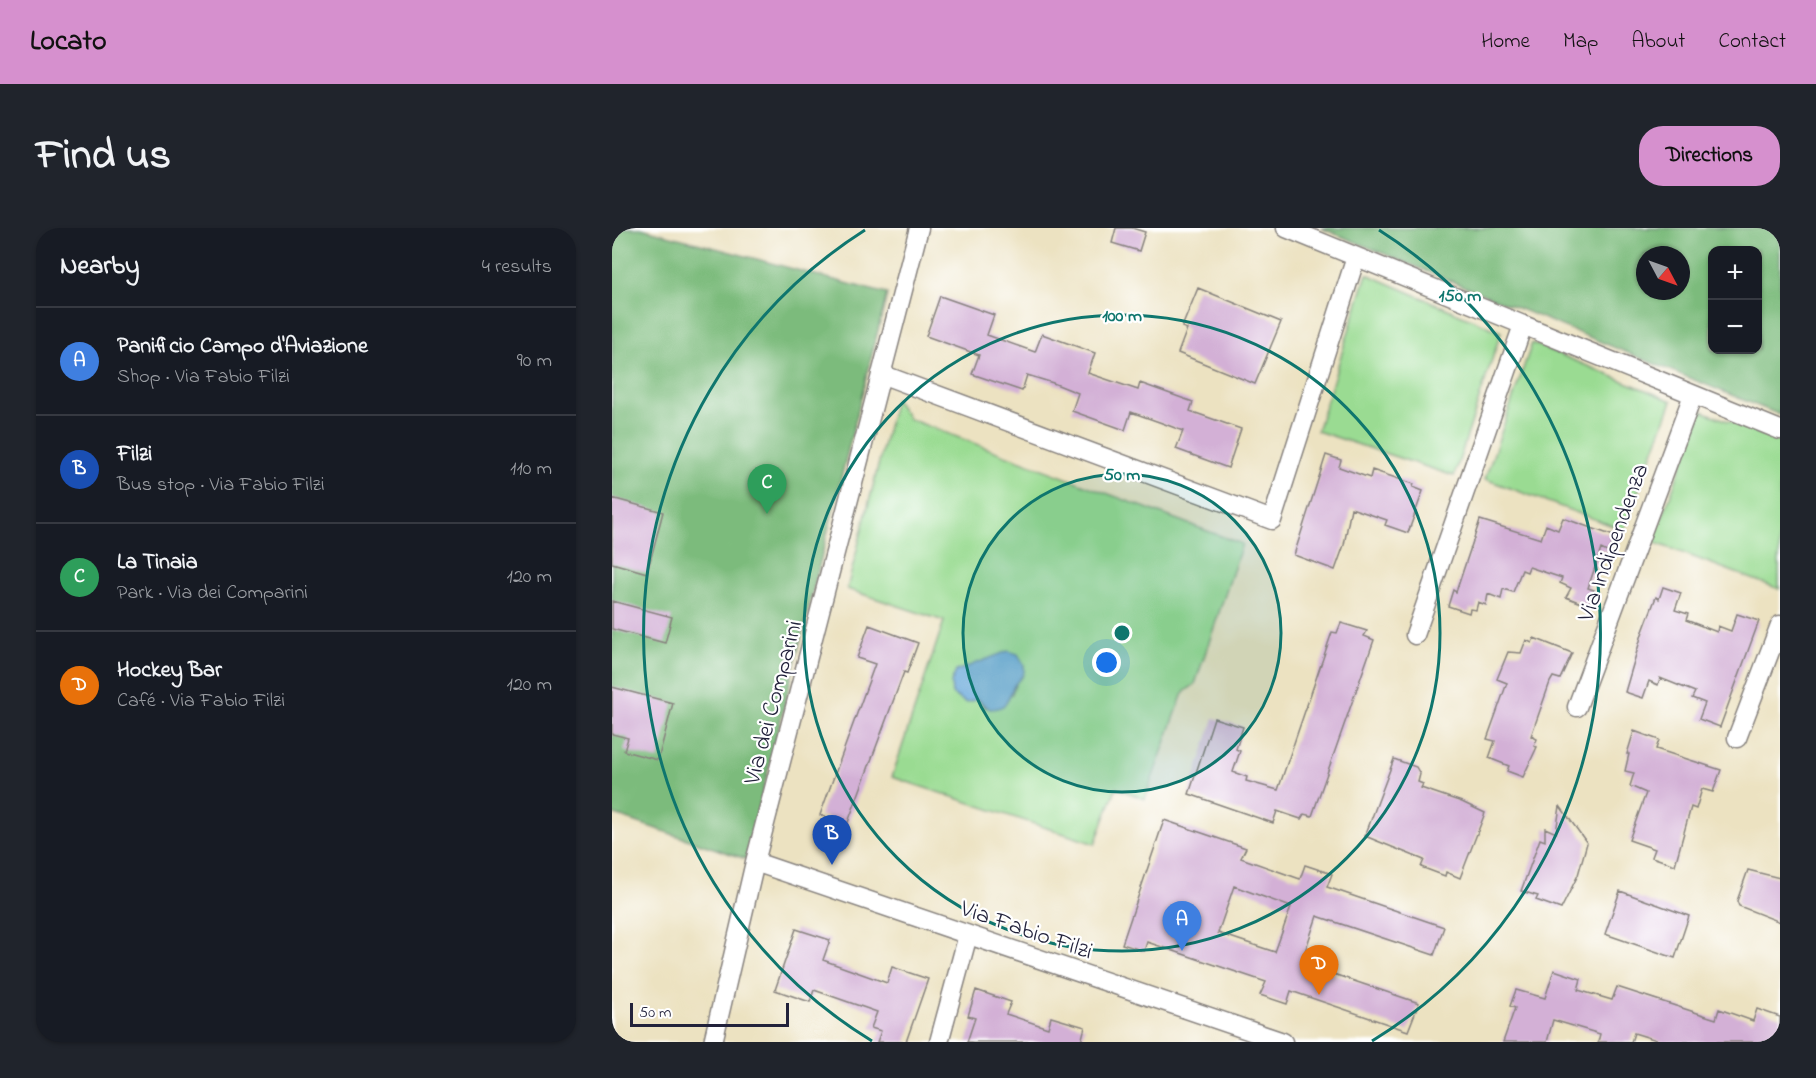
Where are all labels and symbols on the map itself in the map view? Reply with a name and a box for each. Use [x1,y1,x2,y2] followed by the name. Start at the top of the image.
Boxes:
[1636,246,1690,300] north arrow
[1439,284,1481,310] text: 150 m
[1102,304,1142,330] text: 100 m
[1569,459,1659,628] street label: Via Indipendenza
[1104,463,1140,489] text: 50 m
[748,464,786,514] pin: C
[735,617,813,790] street label: Via dei Comparini
[1112,623,1132,643] centre of rings
[1092,648,1121,677] your location
[812,816,852,865] pin: B
[954,892,1097,970] street label: Via Fabio Filzi
[1162,902,1202,951] pin: A
[1300,946,1338,995] pin: D
[630,1000,789,1028] scale bar

